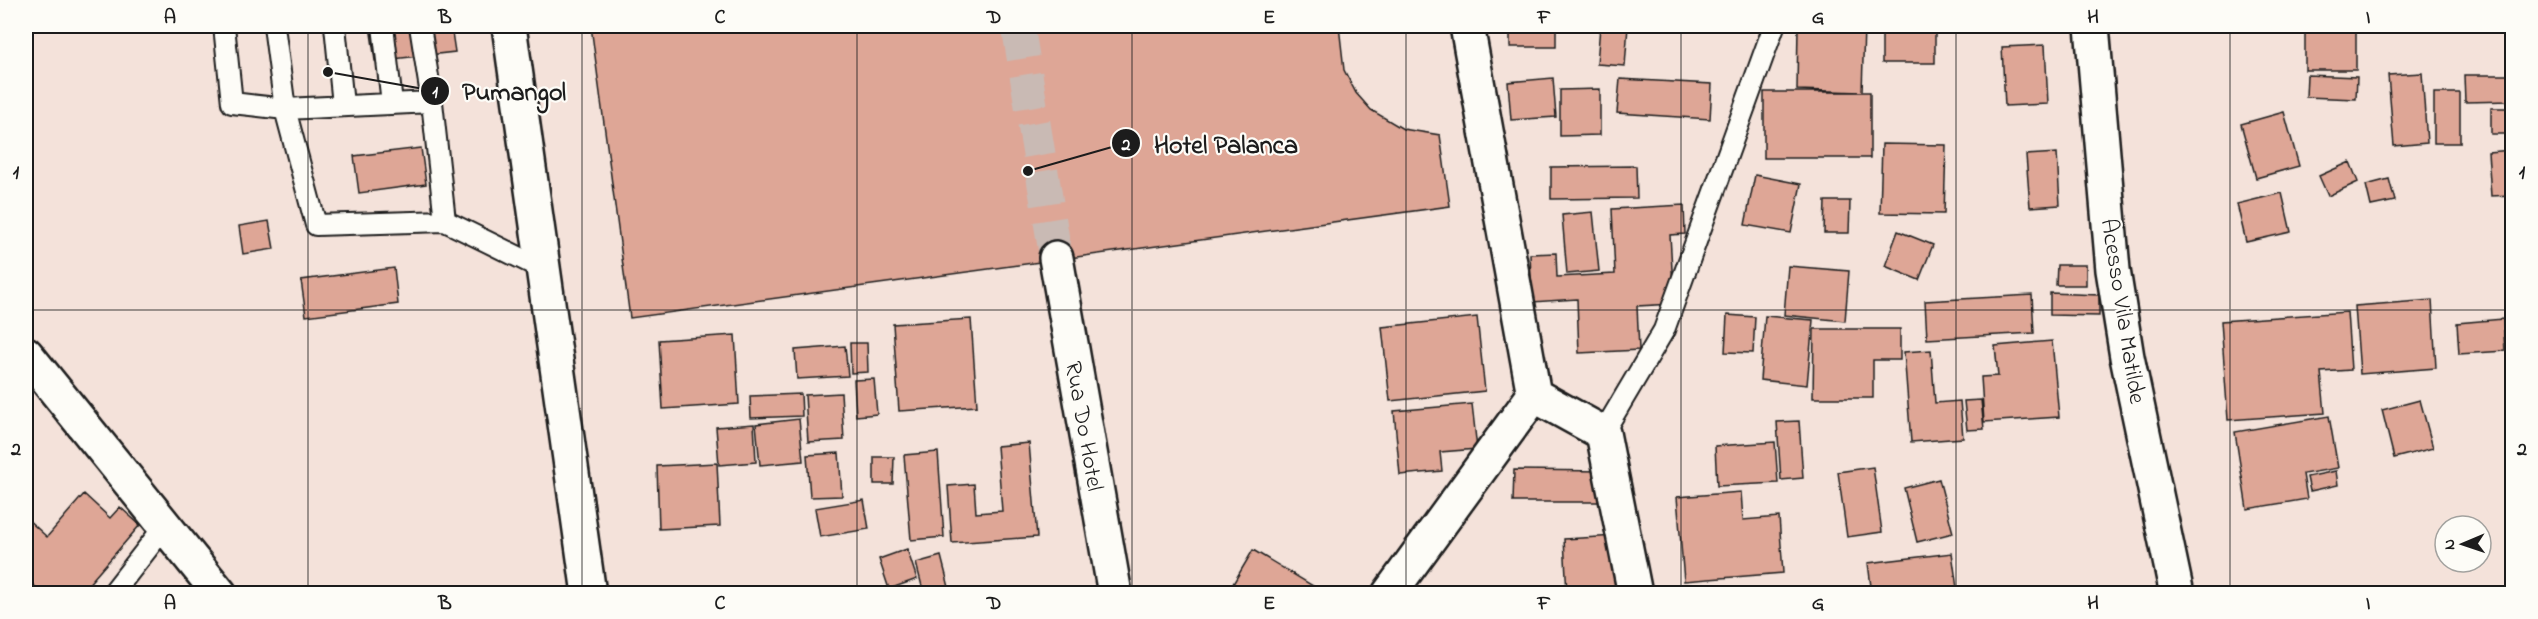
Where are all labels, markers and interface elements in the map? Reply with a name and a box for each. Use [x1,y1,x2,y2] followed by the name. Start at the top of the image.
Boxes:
[164,4,176,33] text: A
[437,4,452,33] text: B
[715,4,726,33] text: C
[986,4,1001,33] text: D
[1263,4,1275,33] text: E
[1537,4,1551,33] text: F
[1812,4,1825,33] text: G
[2087,4,2099,33] text: H
[2366,4,2371,33] text: I
[420,69,578,113] callout: Pumangol
[462,75,566,114] text: Pumangol
[432,80,438,106] text: 1
[1111,121,1310,165] callout: Hotel Palanca
[1154,128,1298,166] text: Hotel Palanca
[1121,133,1131,159] text: 2
[13,159,20,188] text: 1
[2519,159,2526,188] text: 1
[2090,216,2153,407] street label: Acesso Vila Matilde
[1054,359,1111,494] street label: Rua Do Hotel
[10,436,21,465] text: 2
[2516,436,2527,465] text: 2
[2433,514,2493,574] north arrow
[2438,538,2462,550] text: N
[164,590,176,619] text: A
[437,590,452,619] text: B
[715,590,726,619] text: C
[986,590,1001,619] text: D
[1263,590,1275,619] text: E
[1537,590,1551,619] text: F
[1812,590,1825,619] text: G
[2087,590,2099,619] text: H
[2366,590,2371,619] text: I

